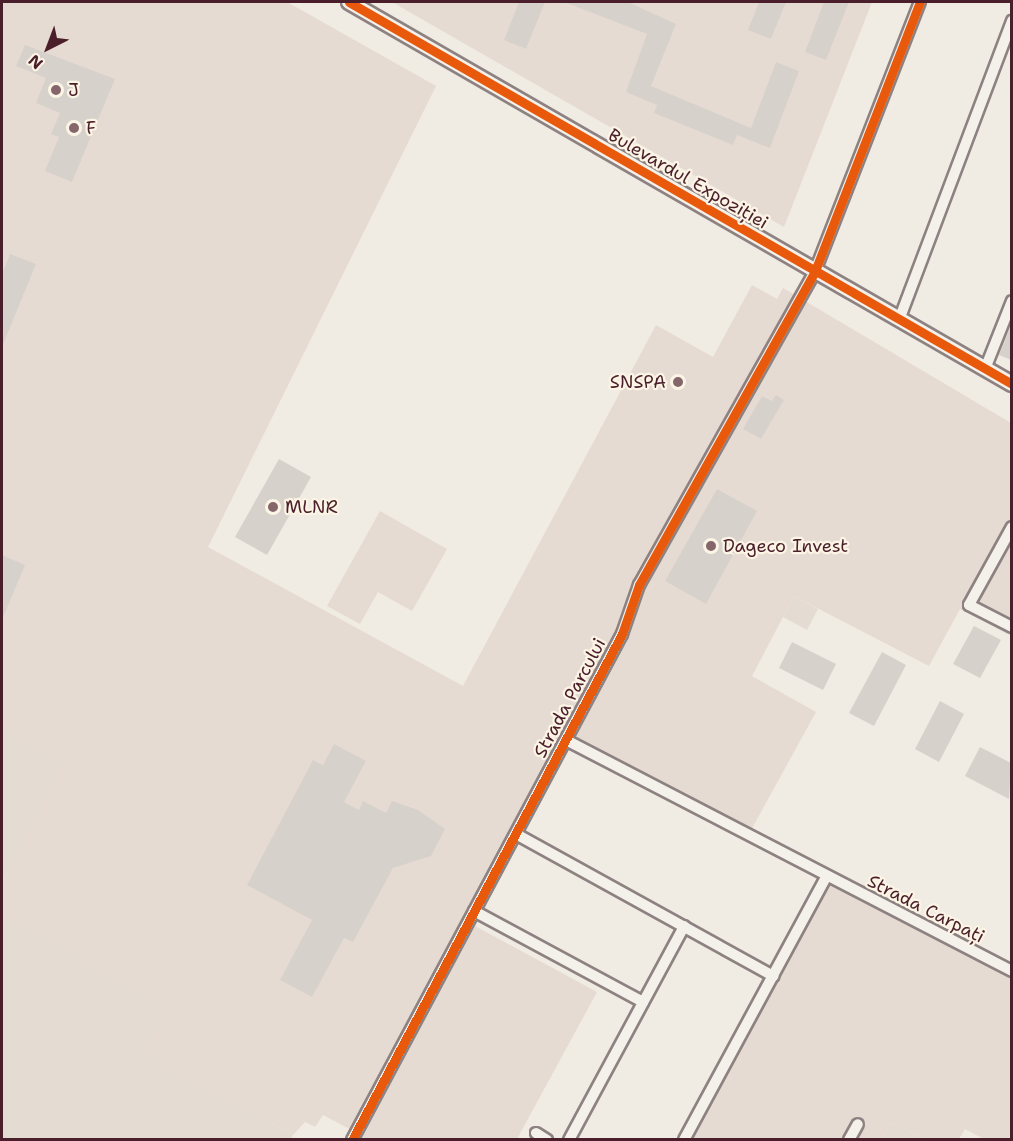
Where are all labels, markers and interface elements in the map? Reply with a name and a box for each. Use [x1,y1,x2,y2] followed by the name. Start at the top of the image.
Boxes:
[18,18,78,78] north arrow
[24,50,47,74] text: N
[68,79,79,101] place label: J
[49,83,63,97] marker: J
[86,117,96,139] place label: F
[67,121,81,135] marker: F
[604,124,772,234] street label: Bulevardul Expoziției
[610,371,666,393] place label: SNSPA
[671,375,685,389] marker: SNSPA
[285,496,338,518] place label: MLNR
[266,500,280,514] marker: MLNR
[723,535,848,557] place label: Dageco Invest
[704,539,718,553] marker: Dageco Invest
[529,635,611,761] street label: Strada Parcului
[864,870,988,948] street label: Strada Carpați

